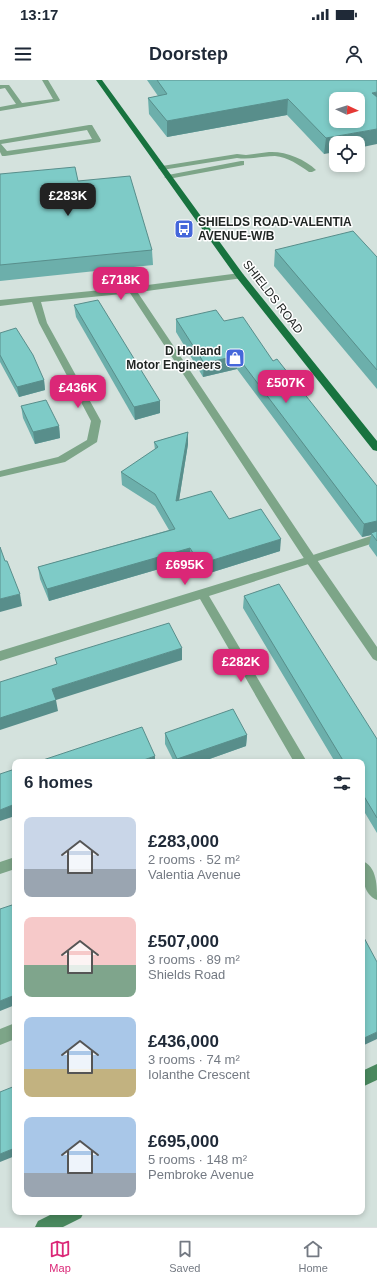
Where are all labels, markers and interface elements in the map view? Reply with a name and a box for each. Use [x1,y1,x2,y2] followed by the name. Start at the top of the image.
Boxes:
[20,6,58,23] text: 13:17
[12,43,34,65] icon: menu
[343,43,365,65] icon: person
[149,44,228,64] text: Doorstep
[329,92,365,128] north arrow
[329,92,365,172] map controls
[329,136,365,172] button: locate
[40,183,96,217] pin: £283K
[49,188,87,203] text: £283K
[198,215,352,243] place label: SHIELDS ROAD-VALENTIA AVENUE-W/B
[173,218,195,240] bus stop icon: SHIELDS ROAD-VALENTIA AVENUE-W/B
[240,257,306,337] street label: SHIELDS ROAD
[93,267,149,301] pin: £718K
[102,272,140,287] text: £718K
[126,344,221,372] place label: D Holland Motor Engineers
[224,347,246,369] shop icon: D Holland Motor Engineers
[258,370,314,404] pin: £507K
[50,375,106,409] pin: £436K
[267,375,305,390] text: £507K
[59,380,97,395] text: £436K
[157,552,213,586] pin: £695K
[166,557,204,572] text: £695K
[213,649,269,683] pin: £282K
[222,654,260,669] text: £282K
[331,772,353,794] icon: filters
[24,773,93,792] text: 6 homes
[148,832,219,851] text: £283,000
[56,833,104,881] icon: home
[148,852,240,867] text: 2 rooms · 52 m²
[148,867,241,882] text: Valentia Avenue
[148,932,219,951] text: £507,000
[56,933,104,981] icon: home
[148,952,240,967] text: 3 rooms · 89 m²
[148,967,225,982] text: Shields Road
[148,1032,219,1051] text: £436,000
[56,1033,104,1081] icon: home
[148,1052,240,1067] text: 3 rooms · 74 m²
[148,1067,250,1082] text: Iolanthe Crescent
[148,1132,219,1151] text: £695,000
[56,1133,104,1181] icon: home
[148,1152,247,1167] text: 5 rooms · 148 m²
[148,1167,254,1182] text: Pembroke Avenue
[49,1238,71,1274] tab: Map
[169,1238,200,1274] tab: Saved
[299,1238,328,1274] tab: Home

